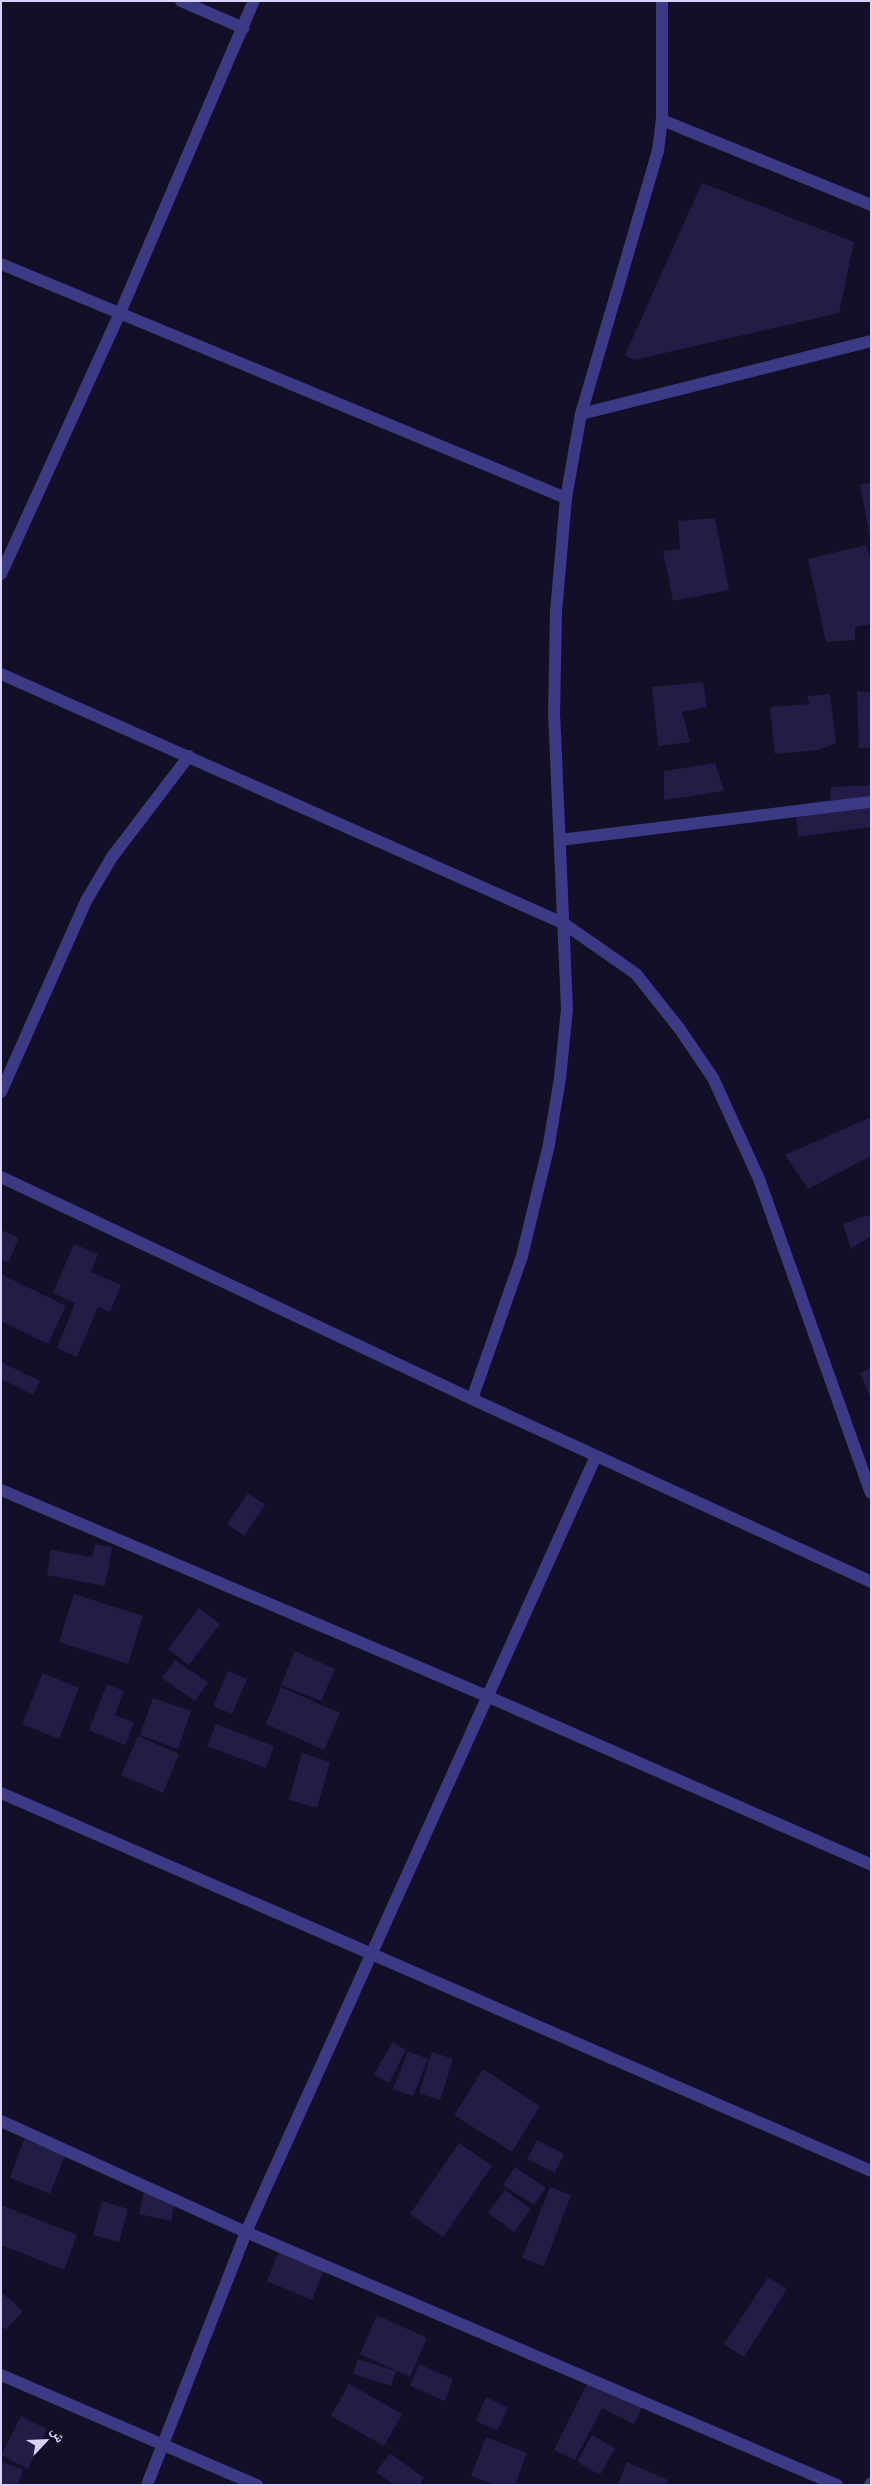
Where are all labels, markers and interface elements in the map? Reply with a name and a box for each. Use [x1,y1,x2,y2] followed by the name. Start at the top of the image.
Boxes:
[20,2416,70,2466] north arrow
[48,2424,70,2445] text: ش

